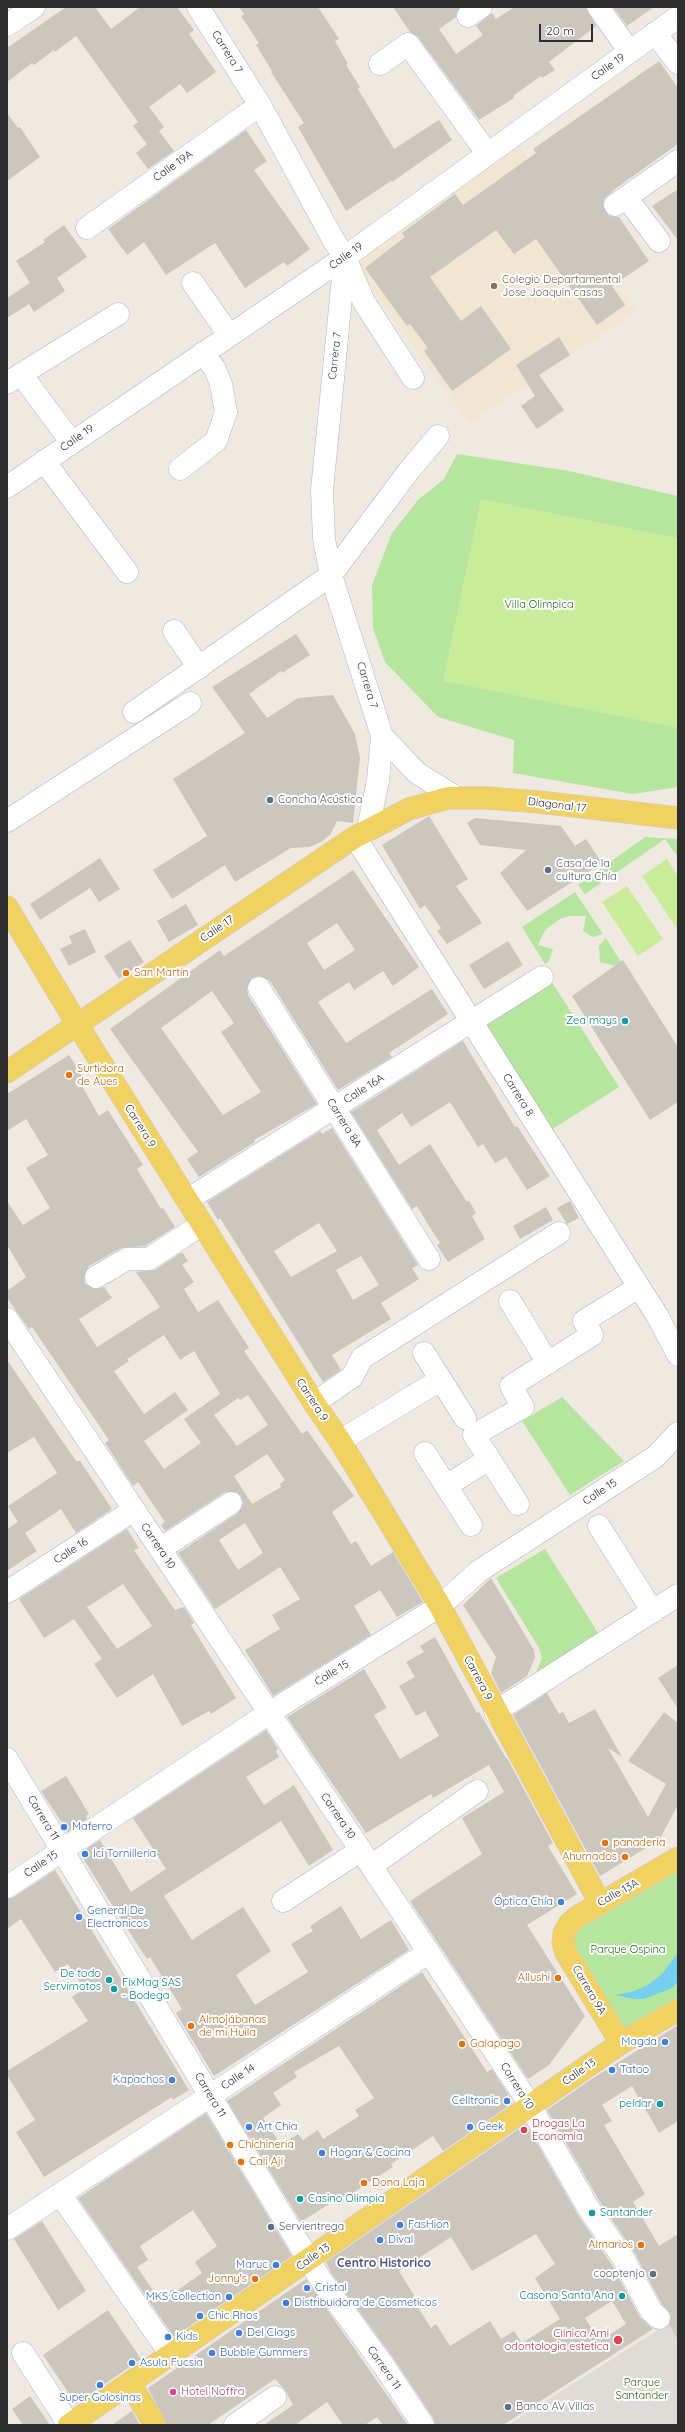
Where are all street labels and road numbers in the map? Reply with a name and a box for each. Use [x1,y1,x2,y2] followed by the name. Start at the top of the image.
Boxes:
[209,28,245,76] street label: Carrera 7
[589,51,627,83] street label: Calle 19
[151,148,195,184] street label: Calle 19A
[327,240,365,272] street label: Calle 19
[326,332,344,380] street label: Carrera 7
[58,422,96,454] street label: Calle 19
[354,660,380,710] street label: Carrera 7
[527,795,587,815] street label: Diagonal 17
[198,913,236,945] street label: Calle 17
[341,1071,387,1107] street label: Calle 16A
[500,1071,536,1119] street label: Carrera 8
[324,1096,364,1150] street label: Carrera 8A
[122,1102,158,1150] street label: Carrera 9
[293,1376,331,1424] street label: Carrera 9
[580,1476,620,1508] street label: Calle 15
[138,1520,178,1572] street label: Carrera 10
[51,1535,91,1567] street label: Calle 16
[461,1654,495,1702] street label: Carrera 9
[312,1657,352,1689] street label: Calle 15
[318,1790,358,1842] street label: Carrera 10
[24,1793,62,1843] street label: Carrera 11
[22,1848,60,1880] street label: Calle 15
[595,1876,641,1910] street label: Calle 13A
[569,1963,609,2017] street label: Carrera 9A
[560,2056,598,2088] street label: Calle 13
[497,2060,537,2112] street label: Carrera 10
[219,2061,257,2093] street label: Calle 14
[191,2070,229,2120] street label: Carrera 11
[294,2241,332,2273] street label: Calle 13
[364,2344,404,2392] street label: Carrera 11

